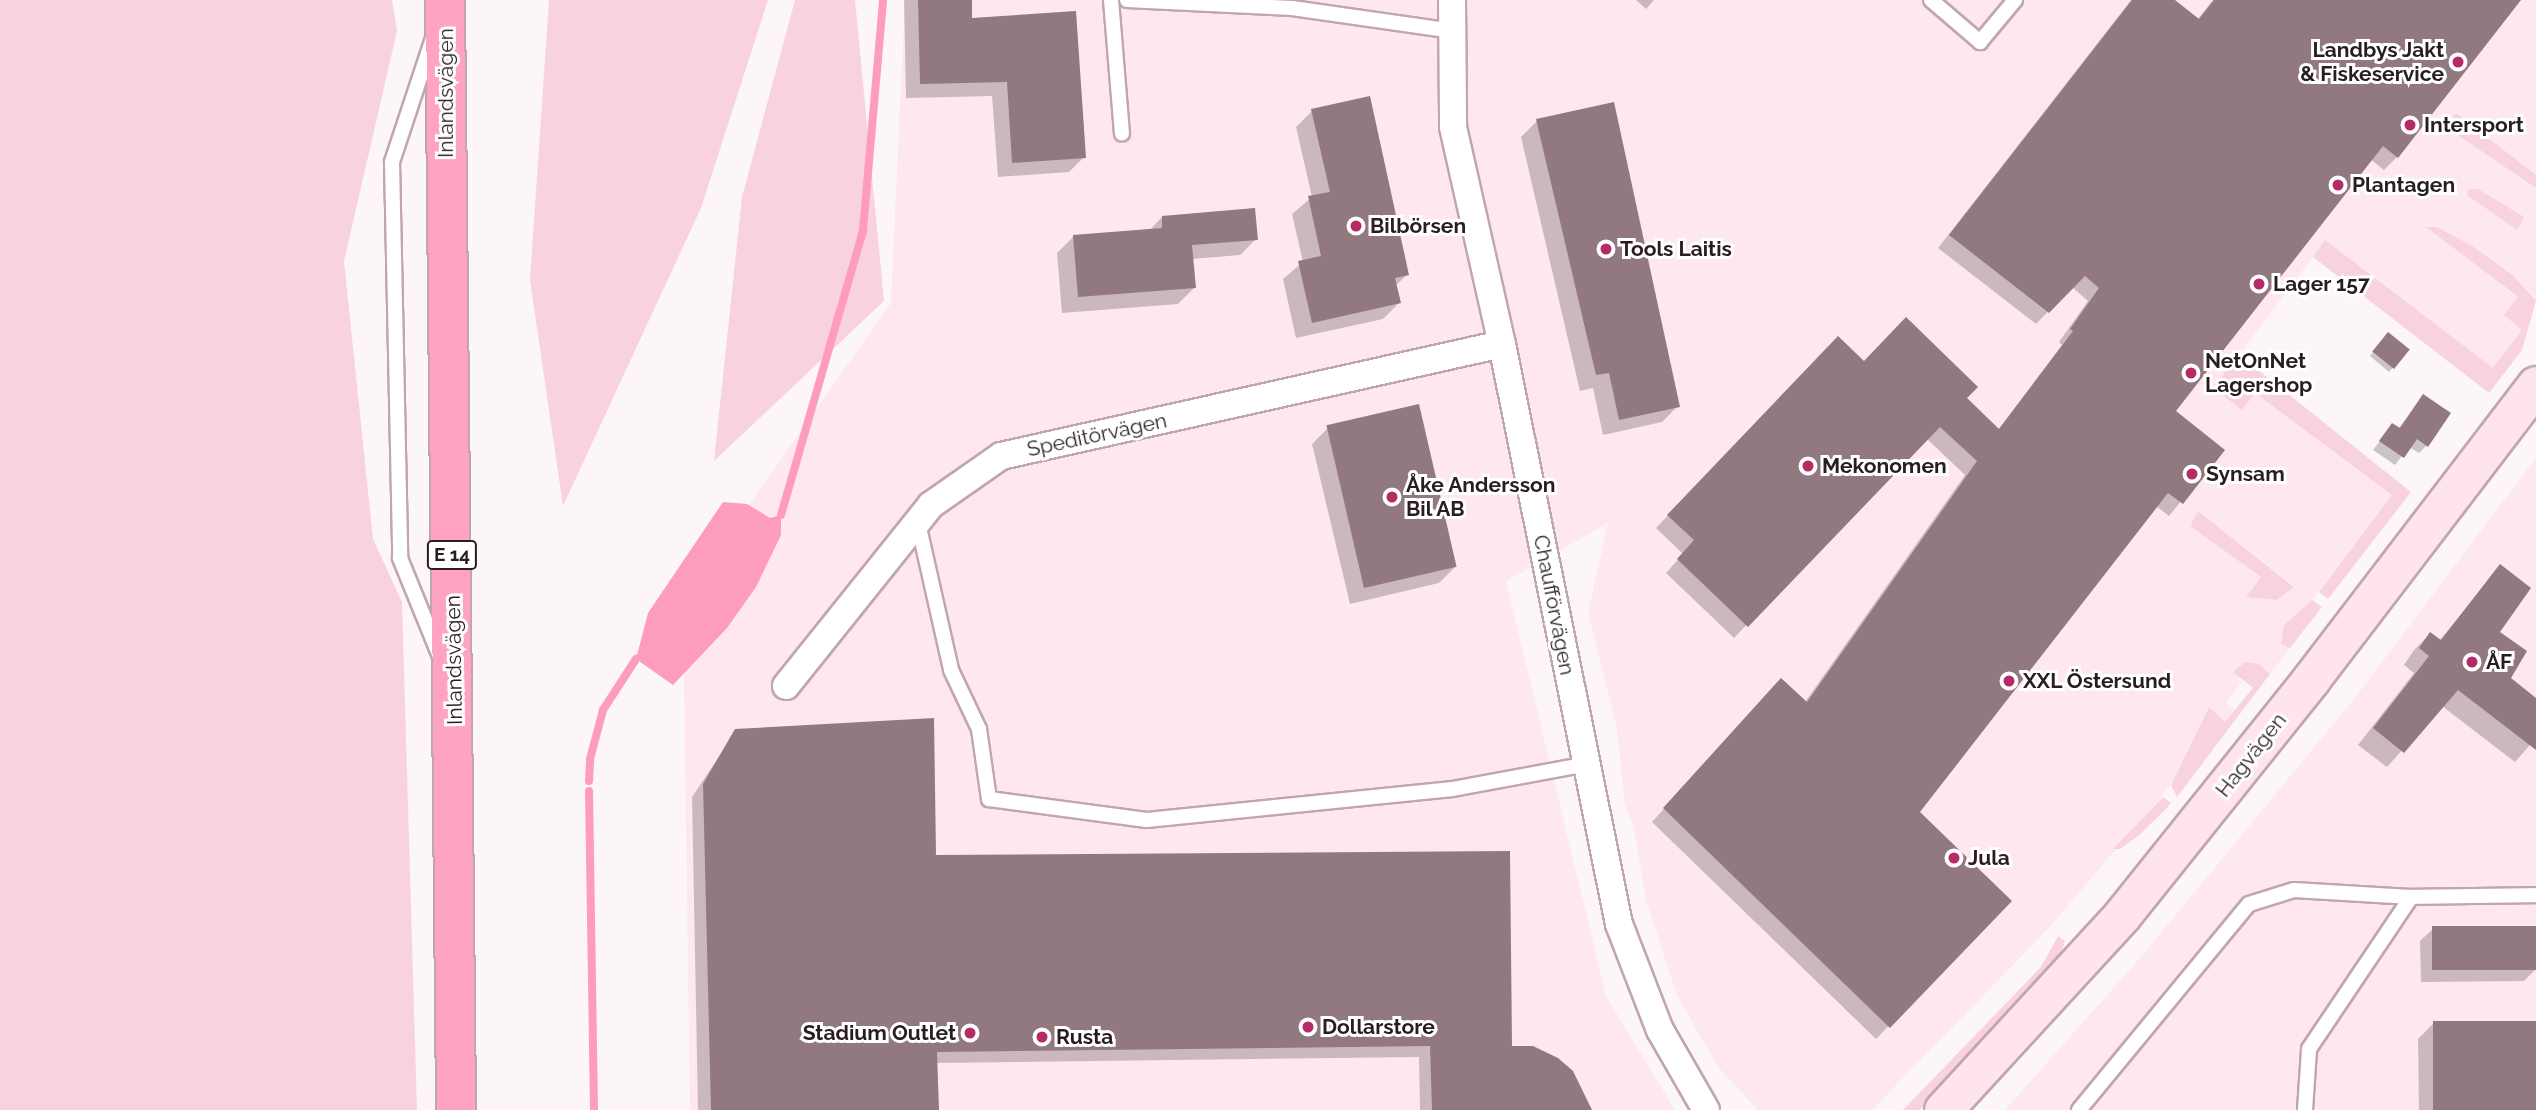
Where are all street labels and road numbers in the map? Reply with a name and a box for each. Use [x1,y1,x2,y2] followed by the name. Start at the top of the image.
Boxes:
[433,28,459,158] street label: Inlandsvägen
[1025,408,1169,462] street label: Speditörvägen
[1528,533,1580,677] street label: Chaufförvägen
[426,540,478,570] road number: E 14
[440,595,468,725] street label: Inlandsvägen
[2210,708,2292,802] street label: Hagvägen

